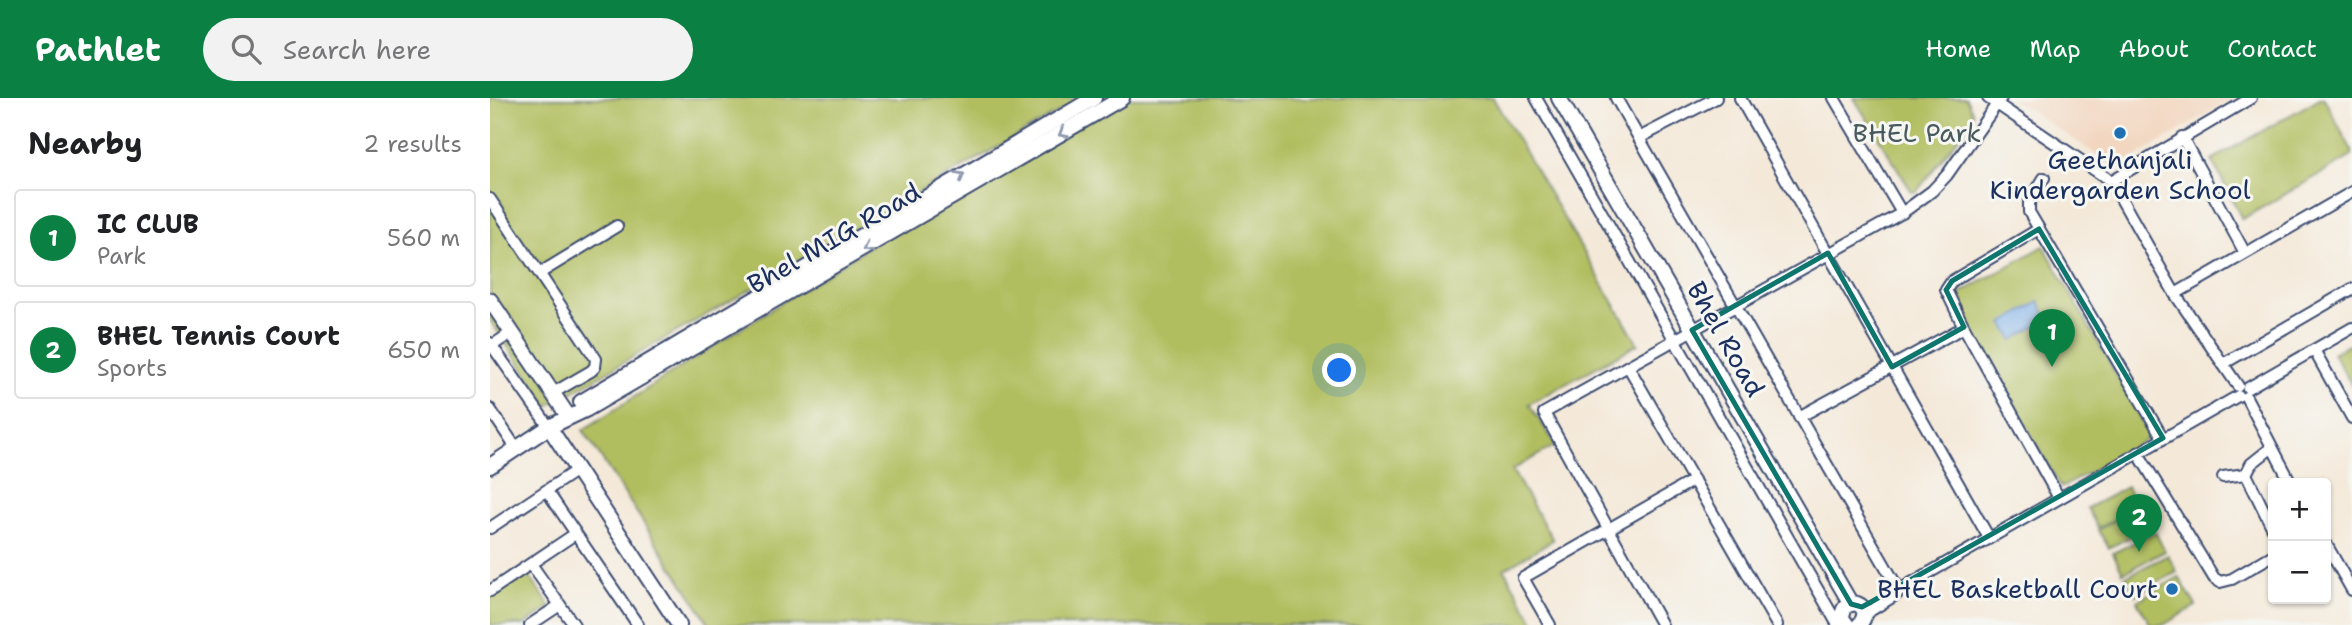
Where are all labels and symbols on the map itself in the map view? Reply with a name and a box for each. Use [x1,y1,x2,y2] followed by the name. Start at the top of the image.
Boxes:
[1853,115,1981,150] park label: BHEL Park
[1058,124,1071,137] one-way arrow
[2112,125,2128,141] marker: Geethanjali Kindergarden School
[1989,142,2251,207] place label: Geethanjali Kindergarden School
[953,171,966,184] one-way arrow
[741,174,927,301] street label: Bhel MIG Road
[861,239,874,252] one-way arrow
[1679,275,1774,403] street label: Bhel Road
[2029,309,2075,367] pin: 1
[1322,353,1356,387] your location
[2116,494,2162,552] pin: 2
[1877,571,2158,606] place label: BHEL Basketball Court
[2164,581,2180,597] marker: BHEL Basketball Court

